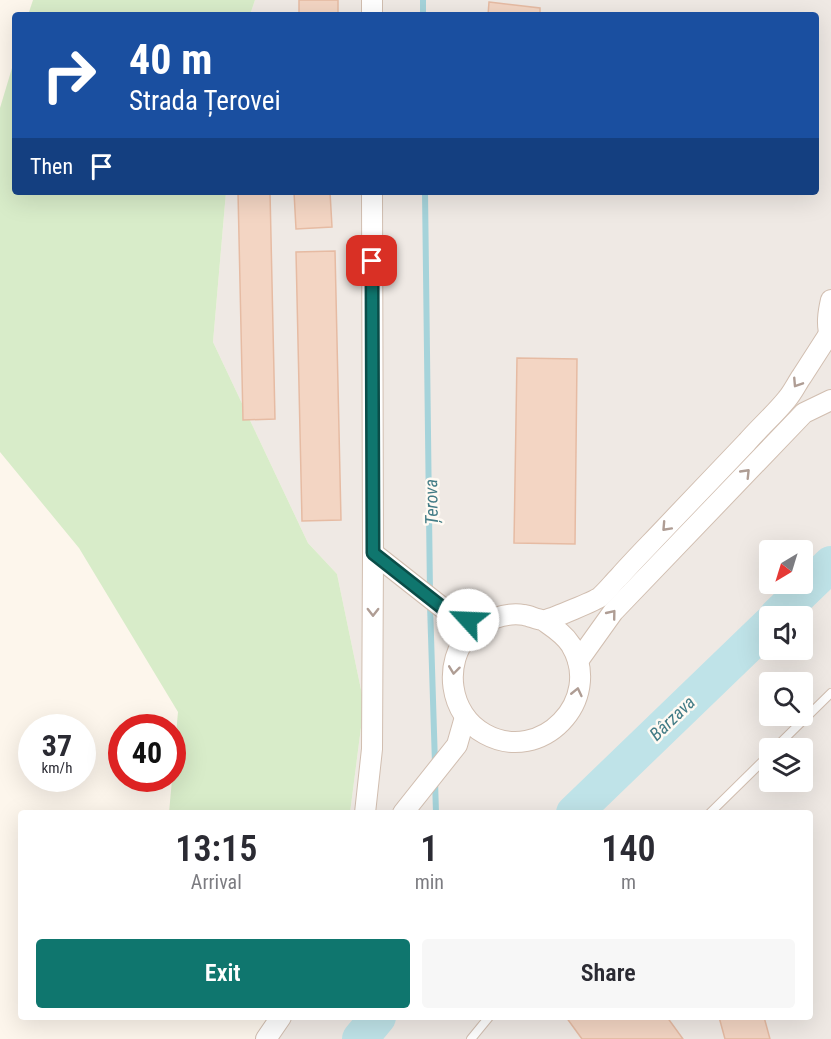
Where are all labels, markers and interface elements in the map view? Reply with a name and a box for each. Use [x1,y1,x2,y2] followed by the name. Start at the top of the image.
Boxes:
[129,35,212,84] text: 40 m
[30,36,108,114] icon: right
[129,85,281,117] text: Strada Țerovei
[85,150,118,183] icon: arrive
[30,154,73,179] text: Then
[346,235,397,286] pin
[355,244,388,277] icon: arrive
[793,377,805,387] one-way arrow
[739,469,750,480] one-way arrow
[420,479,443,525] water label: Țerova
[662,520,673,530] one-way arrow
[759,540,813,594] north arrow
[759,540,813,792] map controls
[436,588,500,652] position arrow
[759,606,813,660] button: sound
[367,607,379,616] one-way arrow
[605,610,616,621] one-way arrow
[448,666,461,675] one-way arrow
[759,672,813,726] button: search
[570,687,583,697] one-way arrow
[645,691,699,745] water label: Bârzava
[108,714,186,792] speed limit sign: 40
[42,728,72,763] text: 37
[759,738,813,792] button: layers
[42,759,72,777] text: km/h
[175,828,257,870] text: 13:15
[420,828,438,870] text: 1
[601,828,656,870] text: 140
[191,870,242,894] text: Arrival
[415,870,444,894] text: min
[621,870,636,894] text: m
[36,939,410,1008] button: Exit
[422,939,795,1008] button: Share

